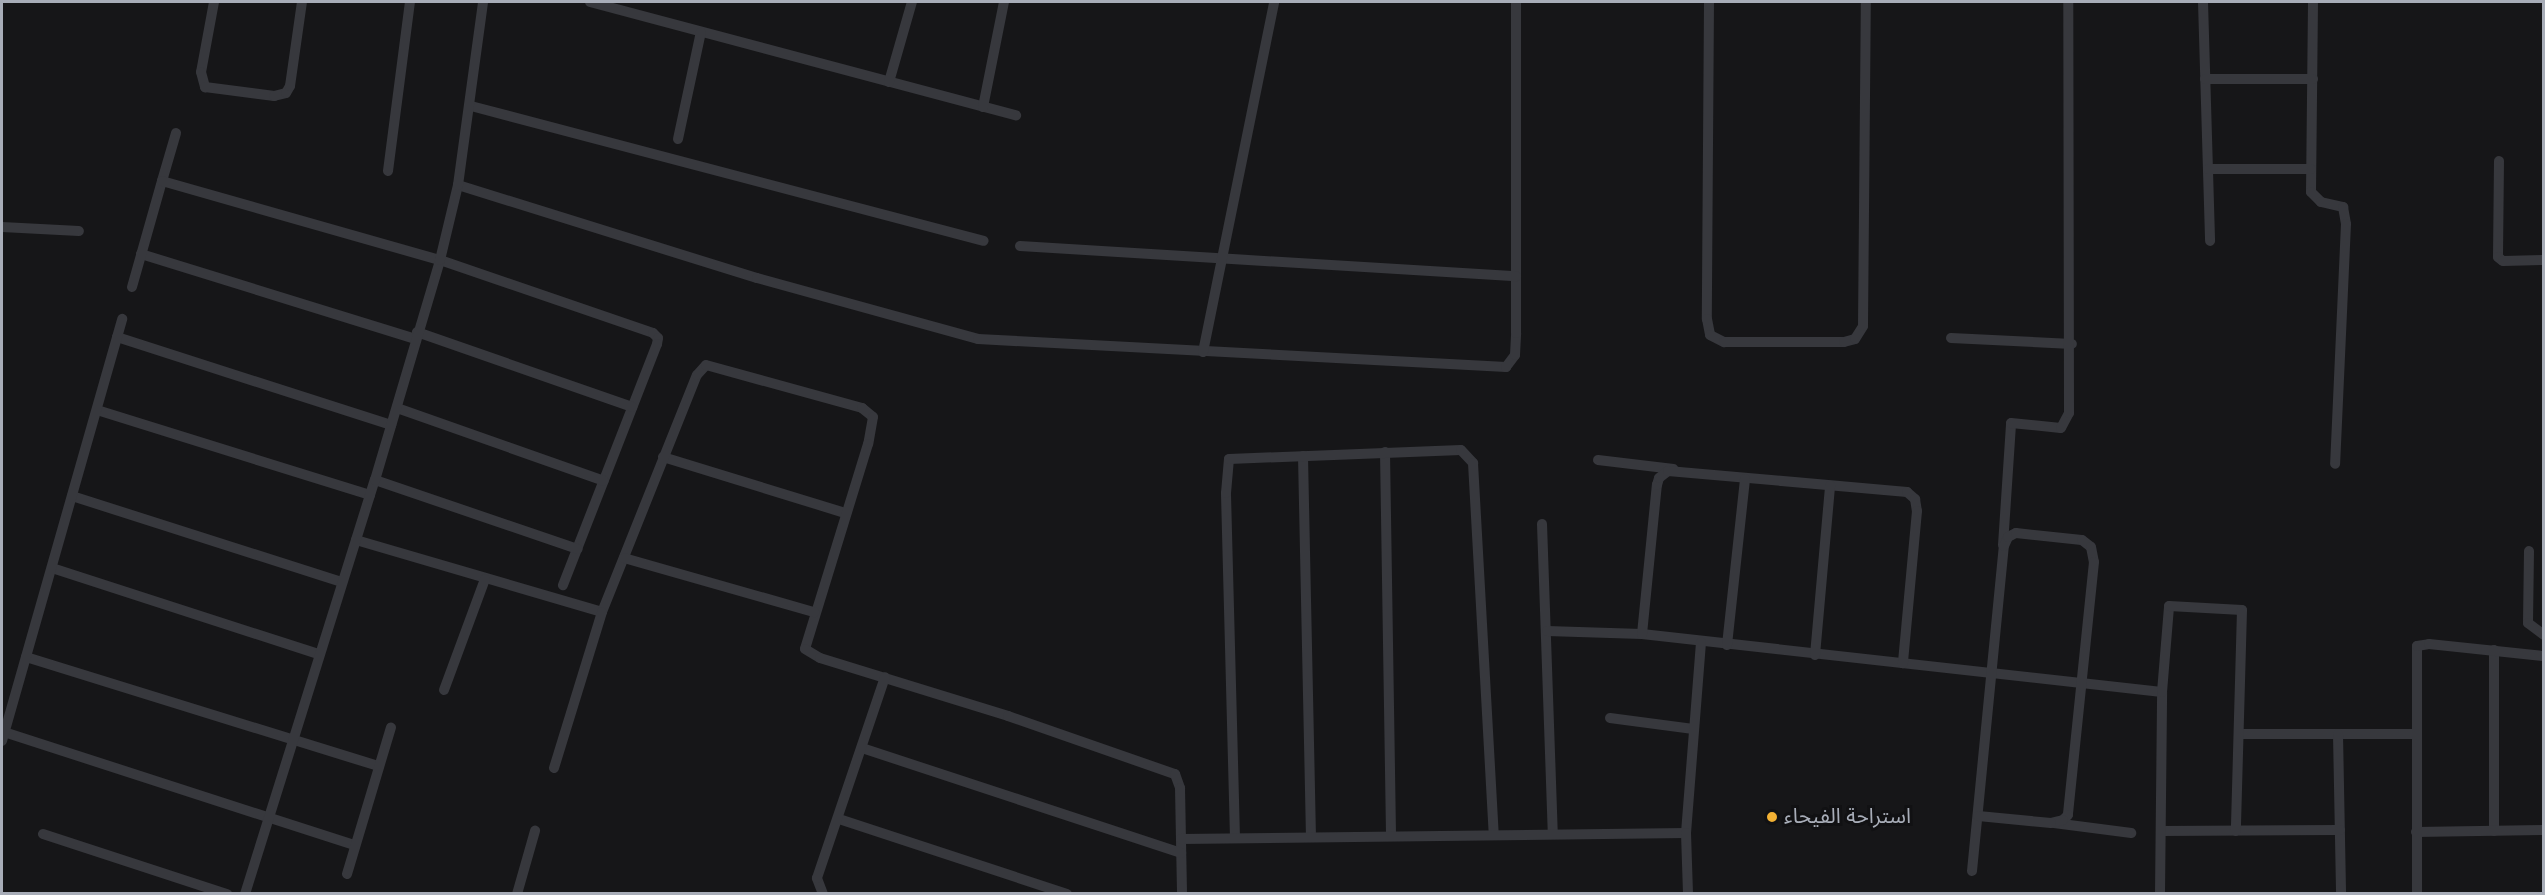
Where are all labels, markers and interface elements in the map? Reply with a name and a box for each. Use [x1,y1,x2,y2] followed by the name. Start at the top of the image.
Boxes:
[1784,804,1911,830] place label: استراحة الفيحاء
[1765,810,1779,824] marker: استراحة الفيحاء

